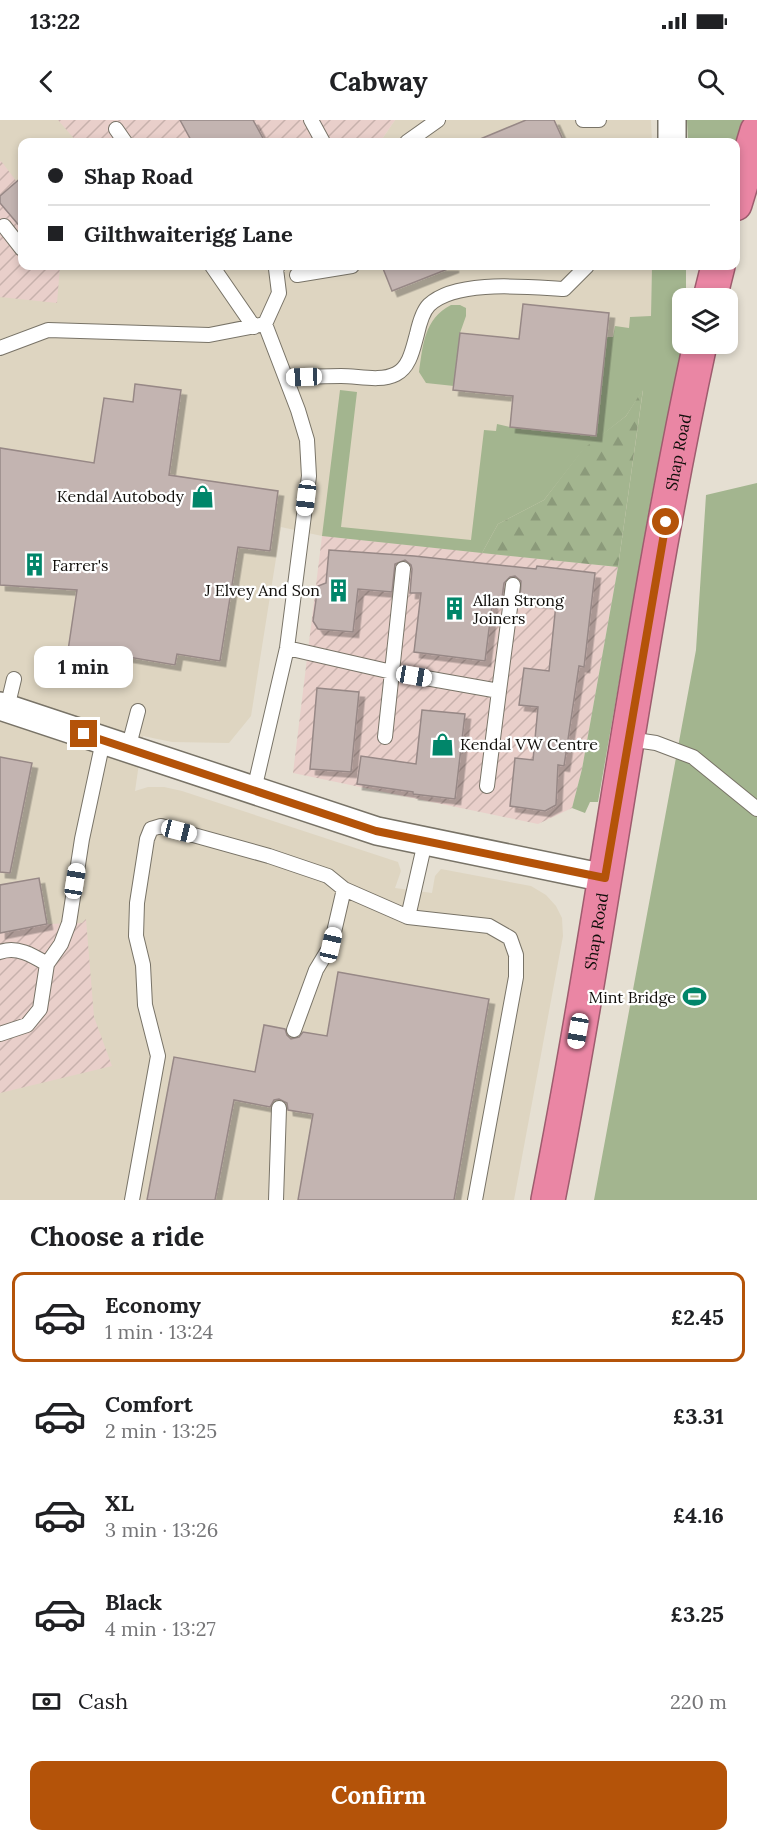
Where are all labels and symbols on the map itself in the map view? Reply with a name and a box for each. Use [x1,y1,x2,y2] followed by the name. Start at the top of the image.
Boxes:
[286,367,322,387] car
[661,412,695,492] street label: Shap Road
[295,479,317,517] car
[189,483,215,509] shop icon: Kendal Autobody
[57,486,185,506] place label: Kendal Autobody
[652,508,679,535] route start
[21,552,47,578] building icon: Farrer's
[52,555,108,575] place label: Farrer's
[325,577,351,603] building icon: J Elvey And Son
[204,580,320,600] place label: J Elvey And Son
[472,590,565,628] place label: Allan Strong Joiners
[442,596,468,622] building icon: Allan Strong Joiners
[34,647,134,689] callout: 1 min
[395,664,433,688] car
[70,720,97,747] route end
[429,731,455,757] shop icon: Kendal VW Centre
[460,734,598,754] place label: Kendal VW Centre
[159,818,199,844] car
[63,862,87,900] car
[580,891,612,971] street label: Shap Road
[318,925,344,965] car
[681,984,707,1010] sports icon: Mint Bridge
[589,987,676,1007] place label: Mint Bridge
[566,1012,590,1050] car

